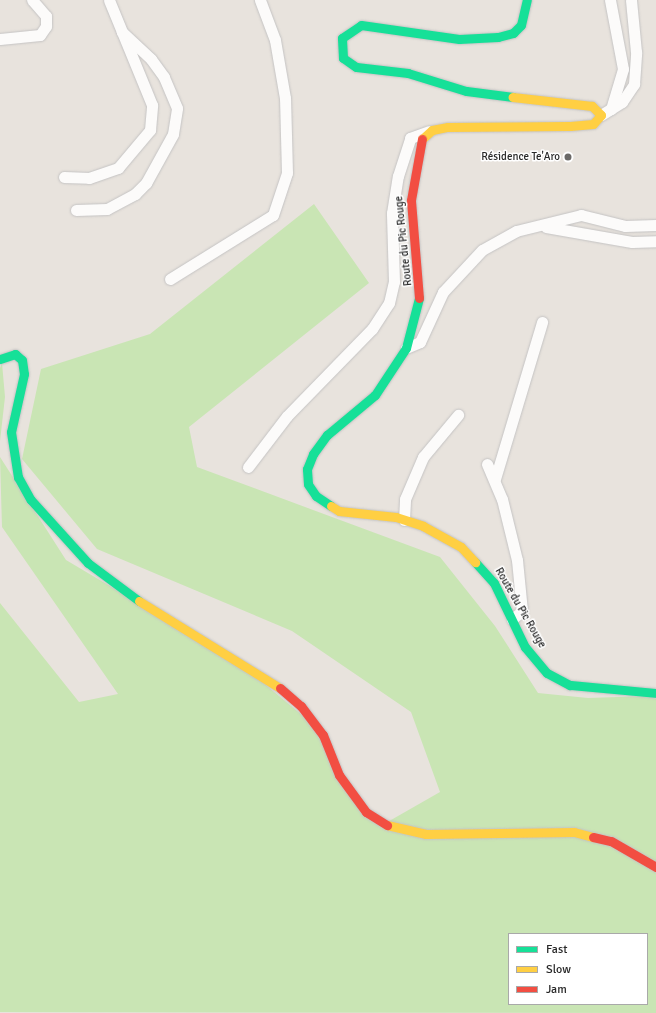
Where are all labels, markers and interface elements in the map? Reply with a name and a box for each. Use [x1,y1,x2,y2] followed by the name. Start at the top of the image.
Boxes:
[481,150,560,164] place label: Résidence Te'Aro
[563,152,573,162] marker: Résidence Te'Aro
[393,195,415,287] street label: Route du Pic Rouge
[492,566,548,650] street label: Route du Pic Rouge
[508,933,648,1005] legend
[546,942,567,957] text: Fast
[546,962,571,977] text: Slow
[546,982,567,997] text: Jam

